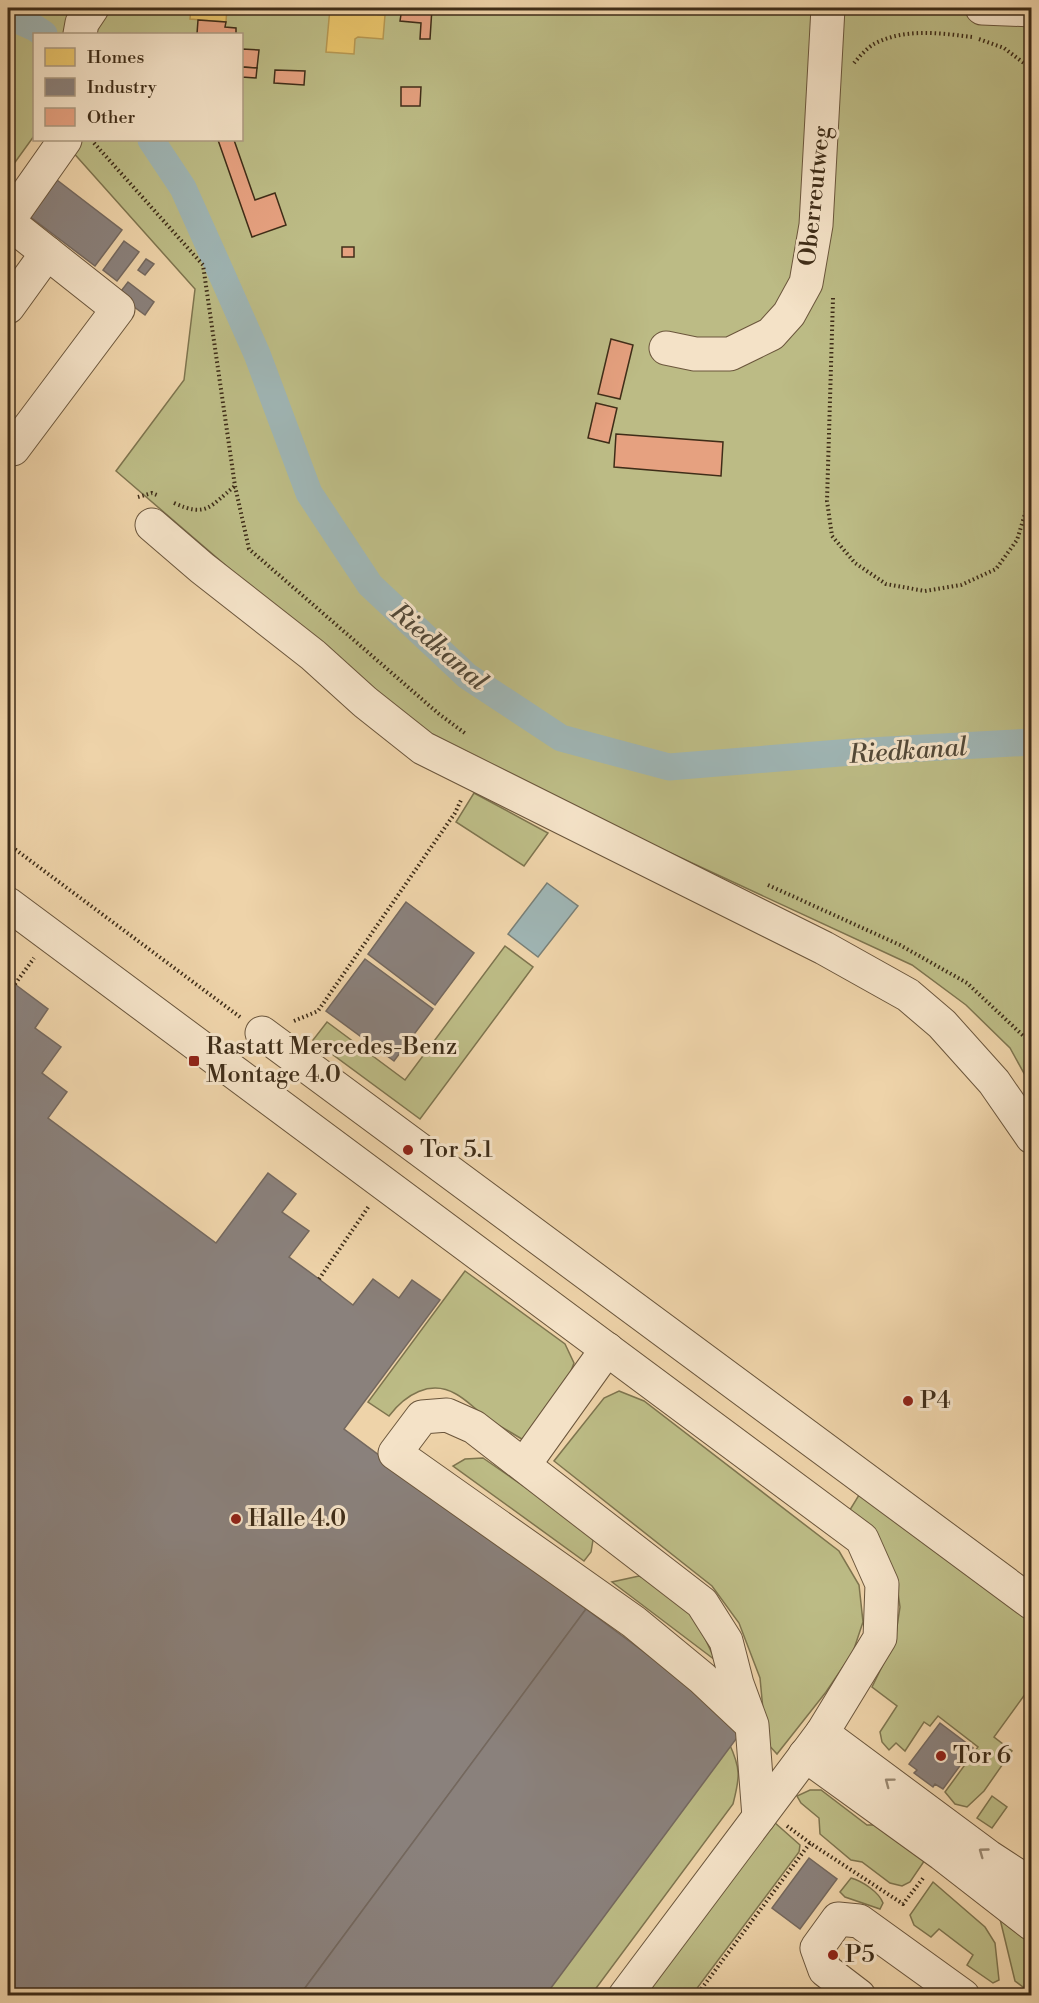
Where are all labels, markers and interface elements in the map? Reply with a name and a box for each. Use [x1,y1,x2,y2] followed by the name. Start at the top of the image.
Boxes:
[33,33,243,141] legend
[87,46,144,69] text: Homes
[87,76,157,99] text: Industry
[87,106,135,129] text: Other
[793,124,837,268] street label: Oberreutweg
[383,595,495,698] water label: Riedkanal
[847,731,969,771] water label: Riedkanal
[206,1032,457,1090] place label: Rastatt Mercedes-Benz Montage 4.0
[187,1054,201,1068] marker: Rastatt Mercedes-Benz Montage 4.0
[420,1135,494,1165] place label: Tor 5.1
[401,1143,415,1157] marker: Tor 5.1
[920,1386,951,1416] place label: P4
[901,1394,915,1408] marker: P4
[248,1504,346,1534] place label: Halle 4.0
[229,1512,243,1526] marker: Halle 4.0
[953,1741,1011,1771] place label: Tor 6
[934,1749,948,1763] marker: Tor 6
[884,1778,895,1789] one-way arrow
[979,1849,990,1860] one-way arrow
[845,1940,875,1970] place label: P5
[826,1948,840,1962] marker: P5

